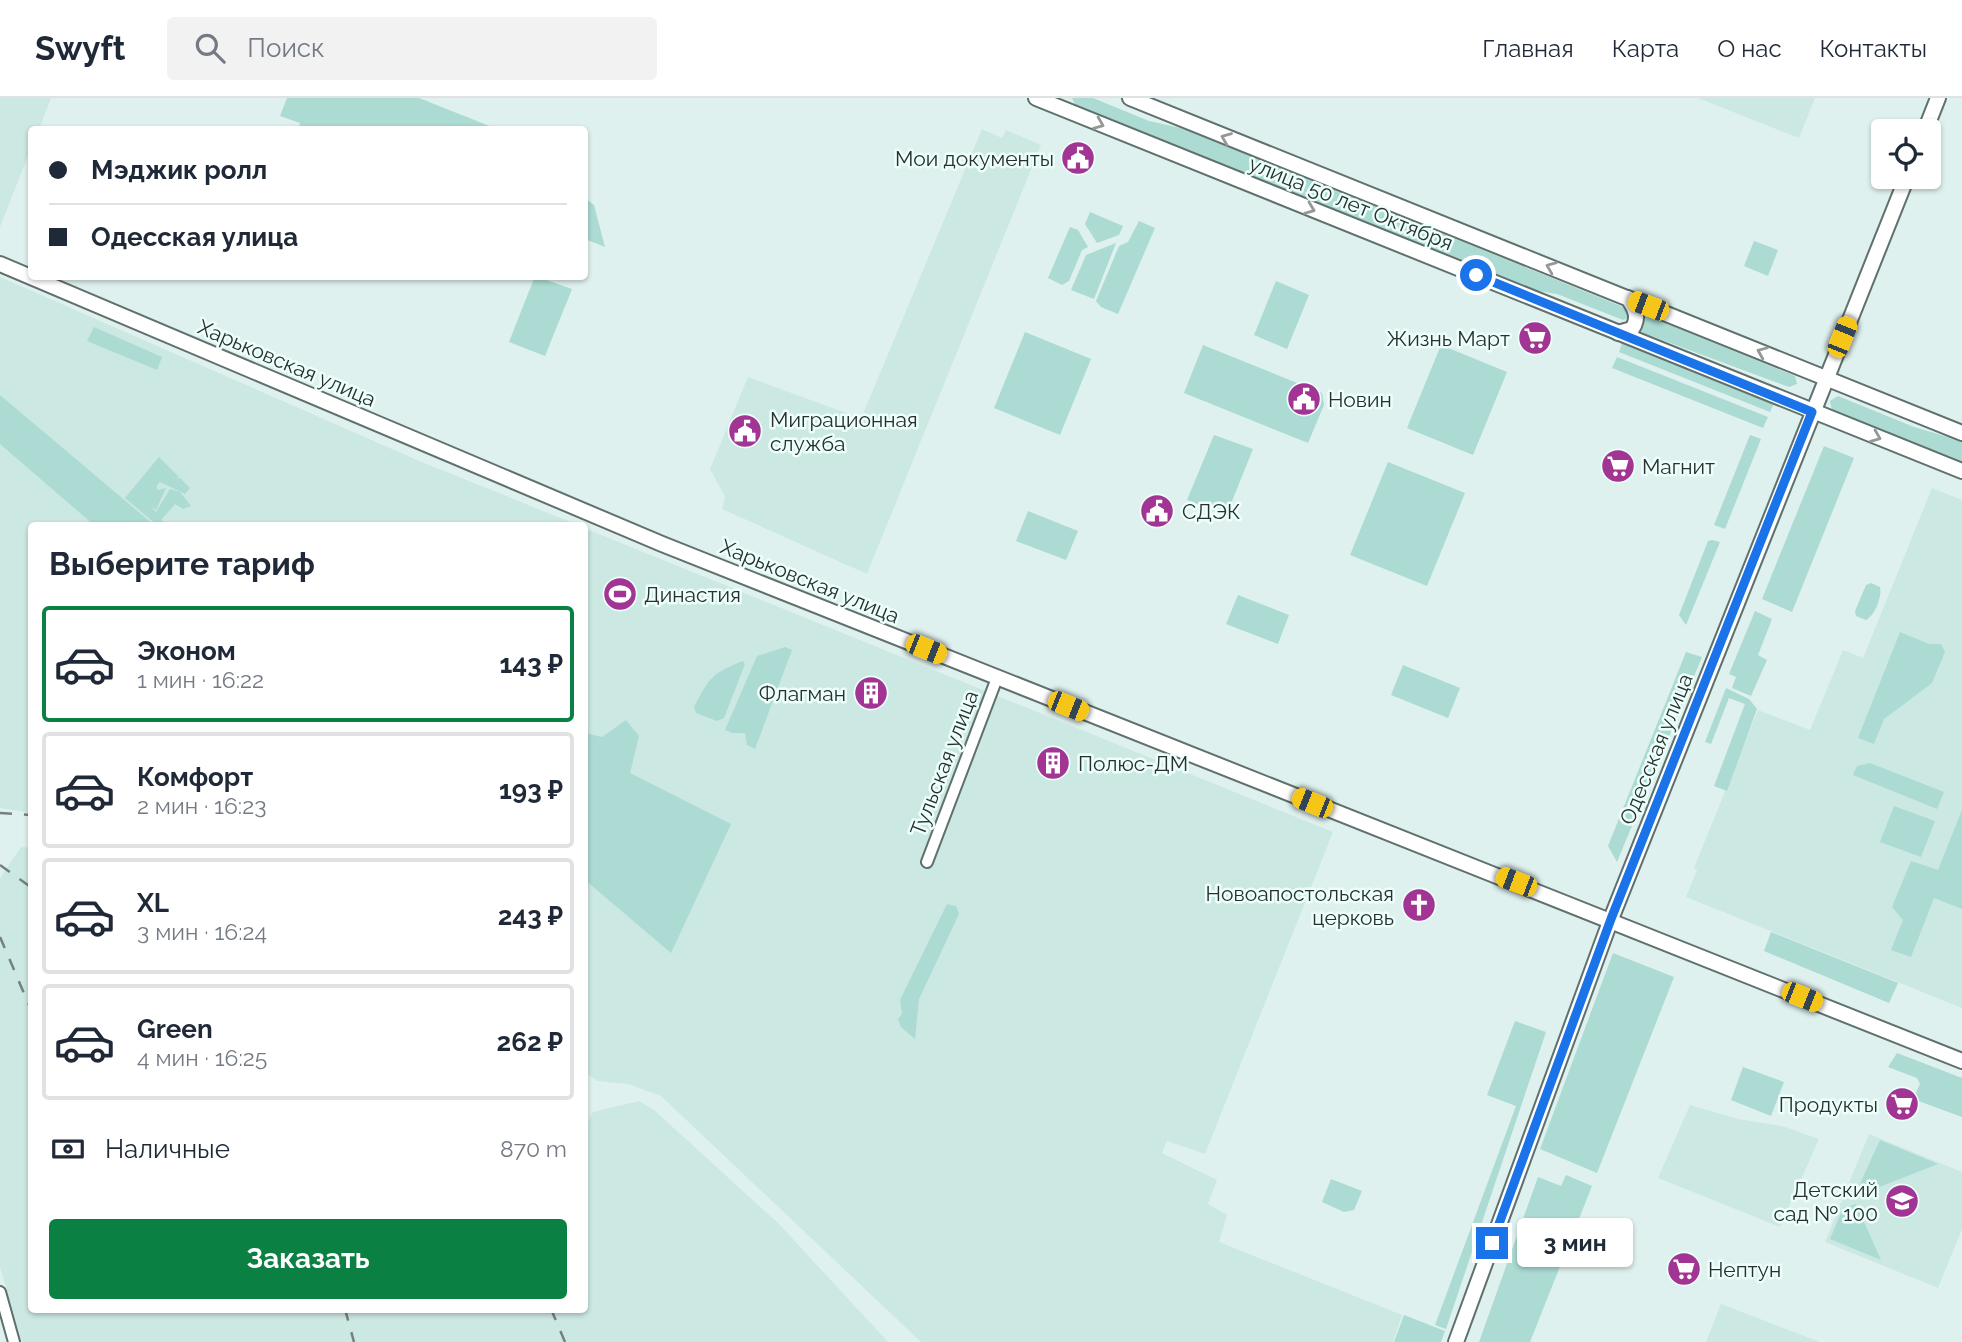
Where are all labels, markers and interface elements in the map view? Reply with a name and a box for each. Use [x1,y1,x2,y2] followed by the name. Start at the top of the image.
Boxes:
[167,17,657,80] search box
[35,29,125,68] text: Swyft
[191,29,229,67] icon: search
[247,33,325,63] text: Поиск
[1482,34,1574,63] text: Главная
[1612,34,1679,63] text: Карта
[1717,34,1782,63] text: О нас
[1820,34,1927,63] text: Контакты
[1092,116,1104,130] one-way arrow
[1871,119,1941,189] map controls
[1871,119,1941,189] button: locate
[1221,132,1233,146] one-way arrow
[1059,139,1097,177] public building icon: Мои документы
[895,146,1054,171] place label: Мои документы
[1245,151,1457,255] street label: улица 50 лет Октября
[91,155,267,185] text: Мэджик ролл
[1303,200,1315,214] one-way arrow
[91,222,298,252] text: Одесская улица
[1460,259,1492,291] route start
[1546,262,1558,276] one-way arrow
[1625,289,1672,323] car
[194,314,380,412] street label: Харьковская улица
[1825,314,1860,360] car
[1516,319,1554,357] supermarket icon: Жизнь Март
[1387,326,1510,351] place label: Жизнь Март
[1757,347,1769,361] one-way arrow
[1285,380,1323,418] public building icon: Новин
[1328,387,1392,412] place label: Новин
[770,407,918,456] place label: Миграционная служба
[726,412,764,450] public building icon: Миграционная служба
[1869,428,1881,442] one-way arrow
[1599,447,1637,485] supermarket icon: Магнит
[1642,454,1715,479] place label: Магнит
[1138,492,1176,530] public building icon: СДЭК
[1182,499,1240,524] place label: СДЭК
[717,534,903,628] street label: Харьковская улица
[49,545,315,582] text: Выберите тариф
[601,575,639,613] sports icon: Династия
[644,582,741,607] place label: Династия
[903,631,950,667] car
[53,633,116,696] icon: car
[137,636,236,666] text: Эконом
[499,649,563,679] text: 143 ₽
[137,666,264,693] text: 1 мин · 16:22
[1614,670,1698,828] street label: Одесская улица
[852,674,890,712] building icon: Флагман
[759,681,846,706] place label: Флагман
[905,687,983,839] street label: Тульская улица
[1045,688,1092,724] car
[1034,744,1072,782] building icon: Полюс-ДМ
[1078,751,1188,776] place label: Полюс-ДМ
[53,759,116,822] icon: car
[137,762,253,792] text: Комфорт
[499,775,563,805] text: 193 ₽
[1289,785,1336,821] car
[137,792,266,819] text: 2 мин · 16:23
[1493,865,1540,899] car
[1206,881,1394,930] place label: Новоапостольская церковь
[53,885,116,948] icon: car
[1400,886,1438,924] church icon: Новоапостольская церковь
[137,888,169,918] text: XL
[498,901,563,931] text: 243 ₽
[137,918,267,945] text: 3 мин · 16:24
[1779,979,1826,1015] car
[53,1011,116,1074] icon: car
[137,1014,213,1044] text: Green
[497,1027,563,1057] text: 262 ₽
[137,1044,267,1071] text: 4 мин · 16:25
[1883,1085,1921,1123] supermarket icon: Продукты
[1779,1092,1878,1117] place label: Продукты
[49,1130,87,1168] icon: cash
[105,1134,230,1164] text: Наличные
[500,1135,567,1162] text: 870 m
[1774,1177,1878,1226] place label: Детский сад № 100
[1883,1182,1921,1220] school or university icon: Детский сад № 100
[1516,1218,1632,1268] callout: 3 мин
[49,1219,567,1299] button: Заказать
[1476,1227,1508,1259] route end
[1543,1229,1607,1256] text: 3 мин
[1665,1250,1703,1288] supermarket icon: Нептун
[1708,1257,1781,1282] place label: Нептун

